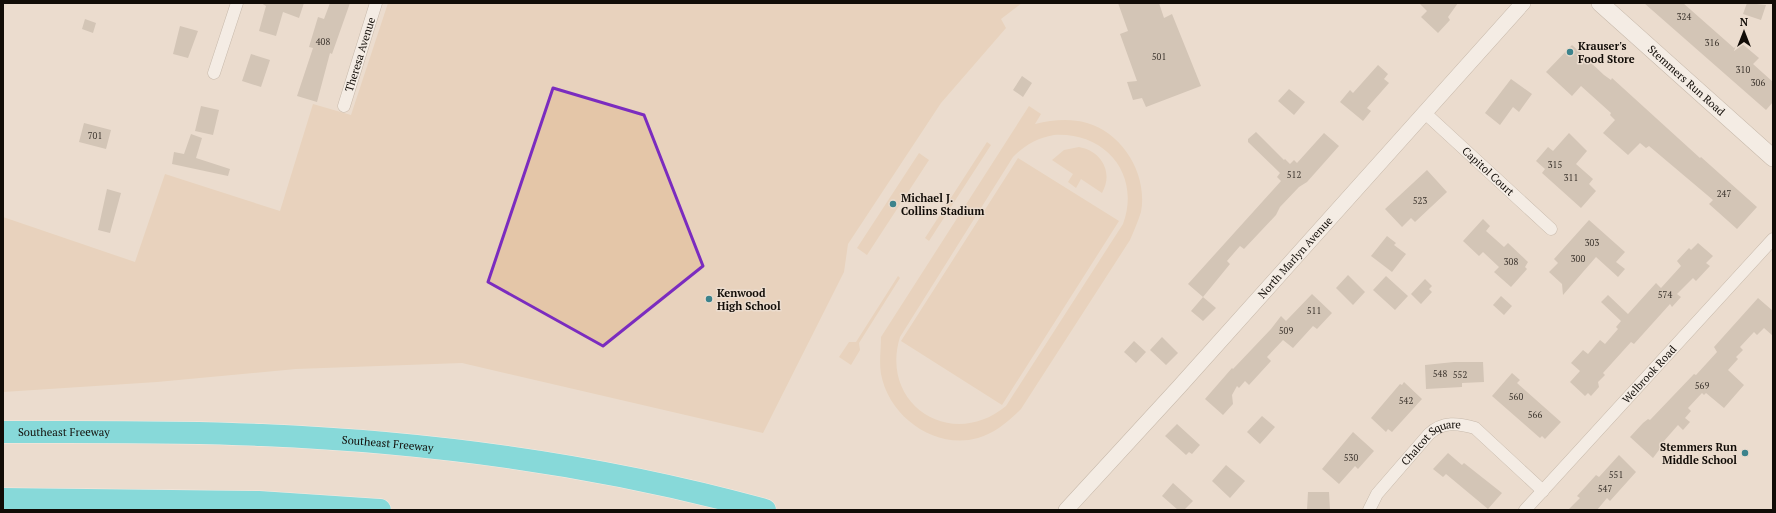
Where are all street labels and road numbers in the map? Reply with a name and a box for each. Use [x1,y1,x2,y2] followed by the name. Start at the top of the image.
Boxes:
[342,15,378,94] street label: Theresa Avenue
[1645,42,1728,119] street label: Stemmers Run Road
[1459,144,1517,199] street label: Capitol Court
[1255,213,1336,301] street label: North Marlyn Avenue
[1619,342,1679,406] street label: Welbrook Road
[1398,417,1462,468] street label: Chalcot Square
[18,425,110,439] street label: Southeast Freeway
[341,433,435,455] street label: Southeast Freeway

